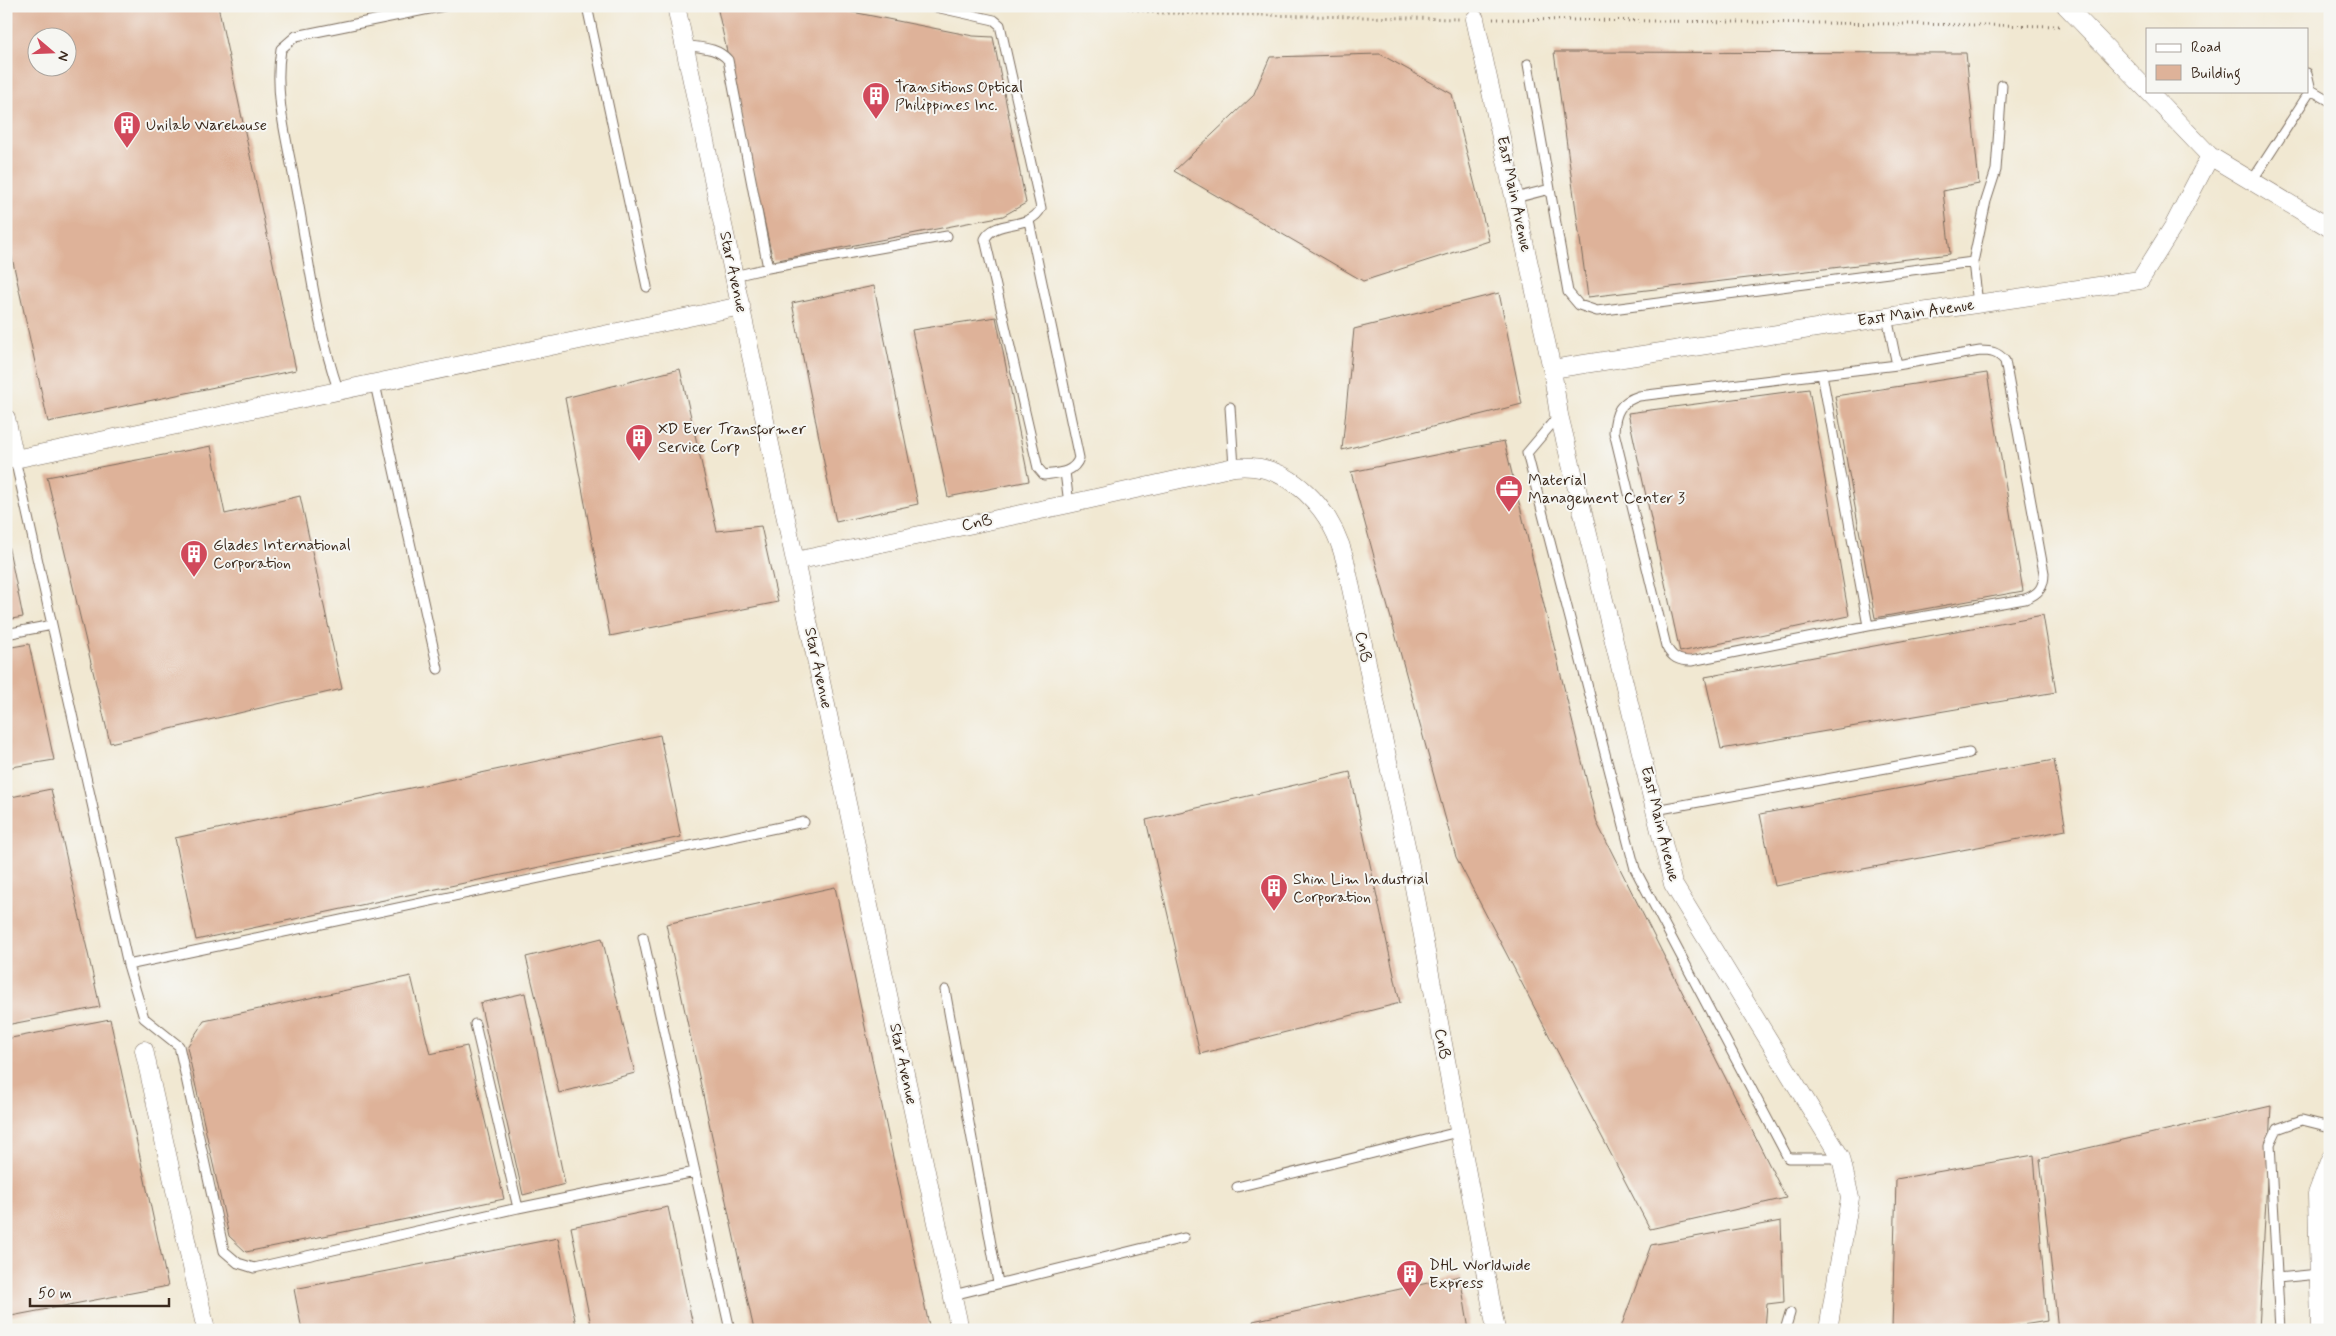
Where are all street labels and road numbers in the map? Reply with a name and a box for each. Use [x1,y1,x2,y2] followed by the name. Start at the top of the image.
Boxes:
[1491,134,1537,254] street label: East Main Avenue
[714,229,752,315] street label: Star Avenue
[1856,294,1976,332] street label: East Main Avenue
[960,509,995,536] street label: CnB
[799,625,837,711] street label: Star Avenue
[1350,630,1377,665] street label: CnB
[1636,764,1685,884] street label: East Main Avenue
[884,1021,922,1107] street label: Star Avenue
[1429,1027,1455,1061] street label: CnB

